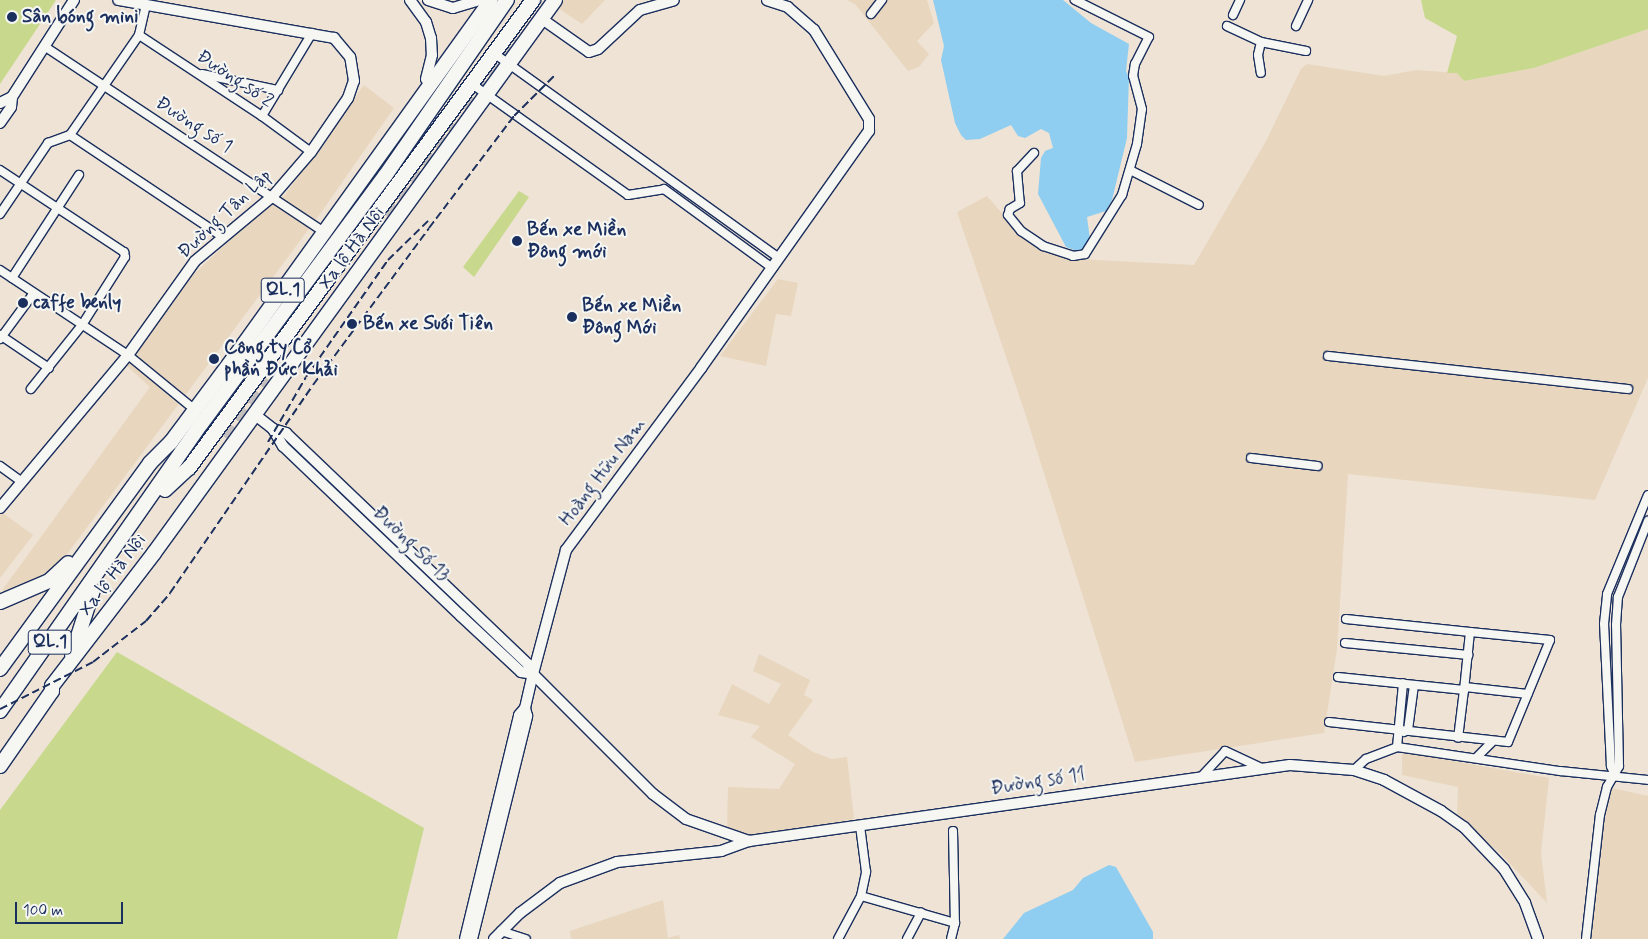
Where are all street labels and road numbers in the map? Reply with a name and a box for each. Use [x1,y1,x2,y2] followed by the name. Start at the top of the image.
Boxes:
[192,45,278,113] street label: Đường số 2
[151,92,237,158] street label: Đường số 1
[173,165,277,263] street label: Đường Tân Lập
[314,202,390,294] street label: Xa lộ Hà Nội
[260,274,306,306] road number: QL.1
[555,413,651,531] street label: Hoàng Hữu Nam
[368,502,454,586] street label: Đường Số 13
[75,529,151,621] street label: Xa lộ Hà Nội
[28,626,72,658] road number: QL.1
[989,763,1087,801] street label: Đường số 11

